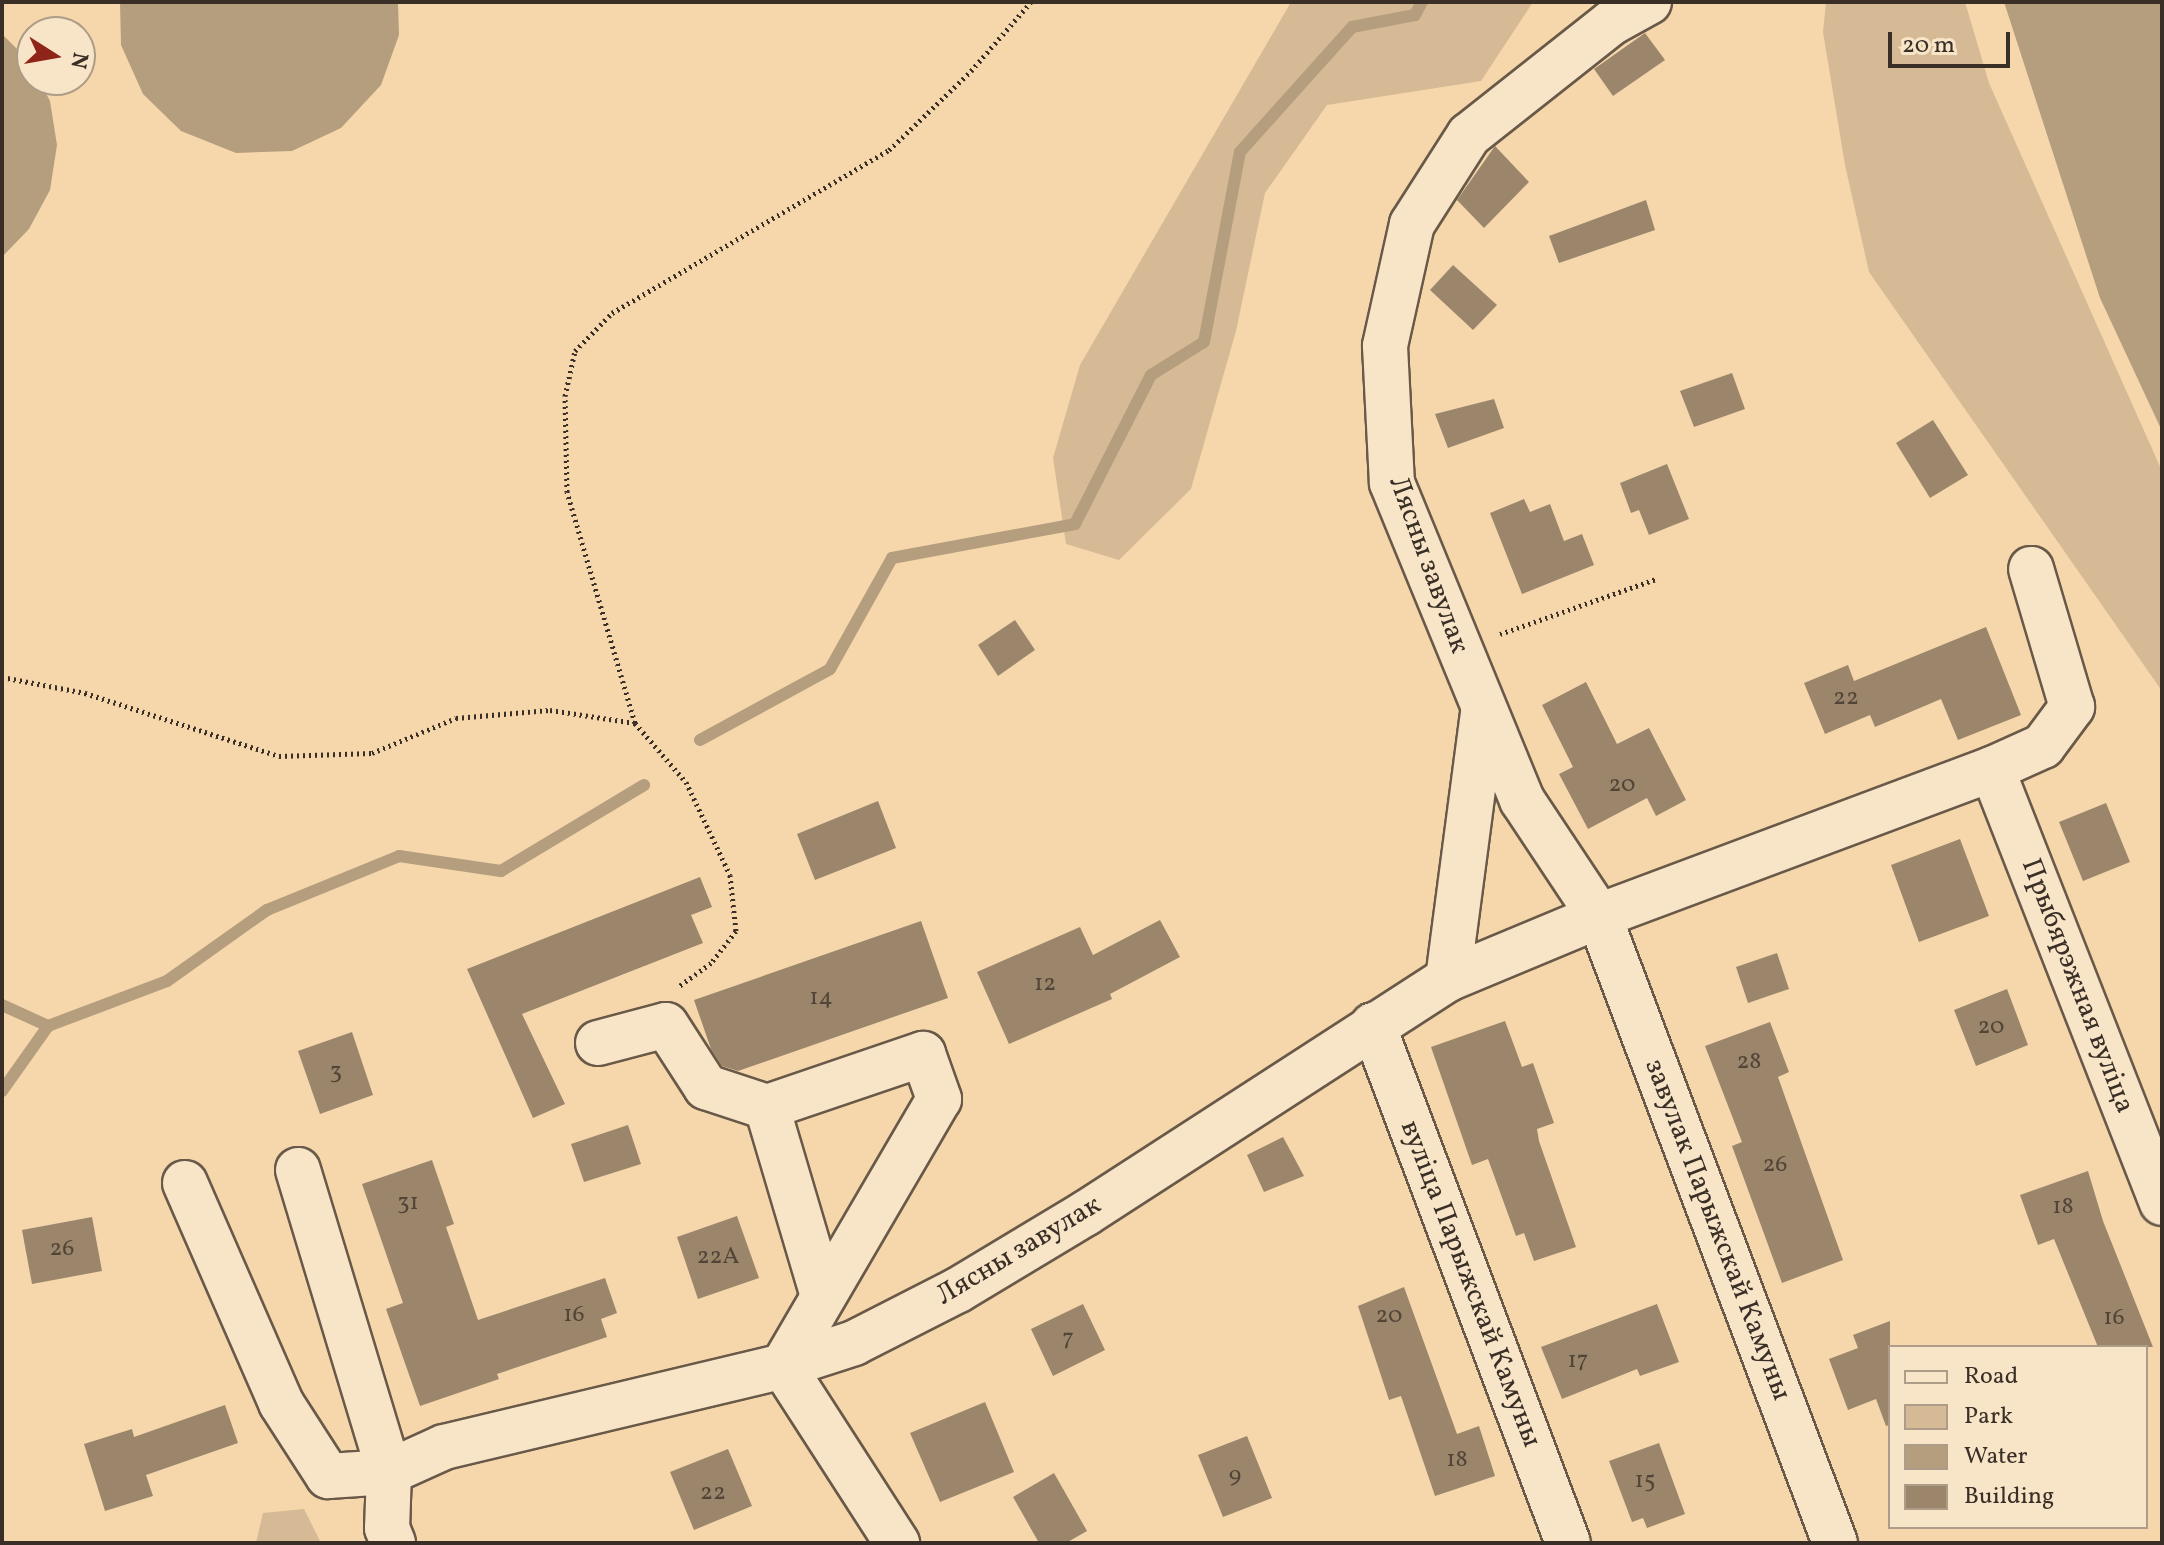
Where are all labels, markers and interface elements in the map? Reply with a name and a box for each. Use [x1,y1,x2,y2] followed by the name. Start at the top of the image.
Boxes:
[16,16,96,96] north arrow
[1892,16,2014,66] scale bar
[1902,29,1955,63] text: 20 m
[61,49,95,71] text: N
[1380,472,1476,658] street label: Лясны завулак
[1833,685,1859,713] house number: 22
[1608,772,1636,800] house number: 20
[2013,854,2141,1118] street label: Прыбярэжная вуліца
[1034,971,1056,999] house number: 12
[809,985,833,1013] house number: 14
[1977,1014,2005,1042] house number: 20
[1736,1049,1762,1077] house number: 28
[1636,1055,1798,1405] street label: завулак Парыжскай Камуны
[330,1059,342,1087] house number: 3
[1392,1116,1548,1452] street label: вуліца Парыжскай Камуны
[1762,1152,1788,1180] house number: 26
[931,1189,1107,1313] street label: Лясны завулак
[397,1190,419,1218] house number: 31
[2052,1194,2074,1222] house number: 18
[49,1236,75,1264] house number: 26
[697,1244,739,1272] house number: 22А
[563,1302,585,1330] house number: 16
[1375,1303,1403,1331] house number: 20
[2103,1305,2125,1333] house number: 16
[1062,1326,1074,1354] house number: 7
[1888,1345,2148,1529] legend
[1568,1348,1588,1376] house number: 17
[1964,1360,2018,1394] text: Road
[1964,1400,2013,1434] text: Park
[1964,1440,2028,1474] text: Water
[1446,1447,1468,1475] house number: 18
[1229,1463,1241,1491] house number: 9
[1635,1468,1655,1496] house number: 15
[700,1480,726,1508] house number: 22
[1964,1480,2054,1514] text: Building

